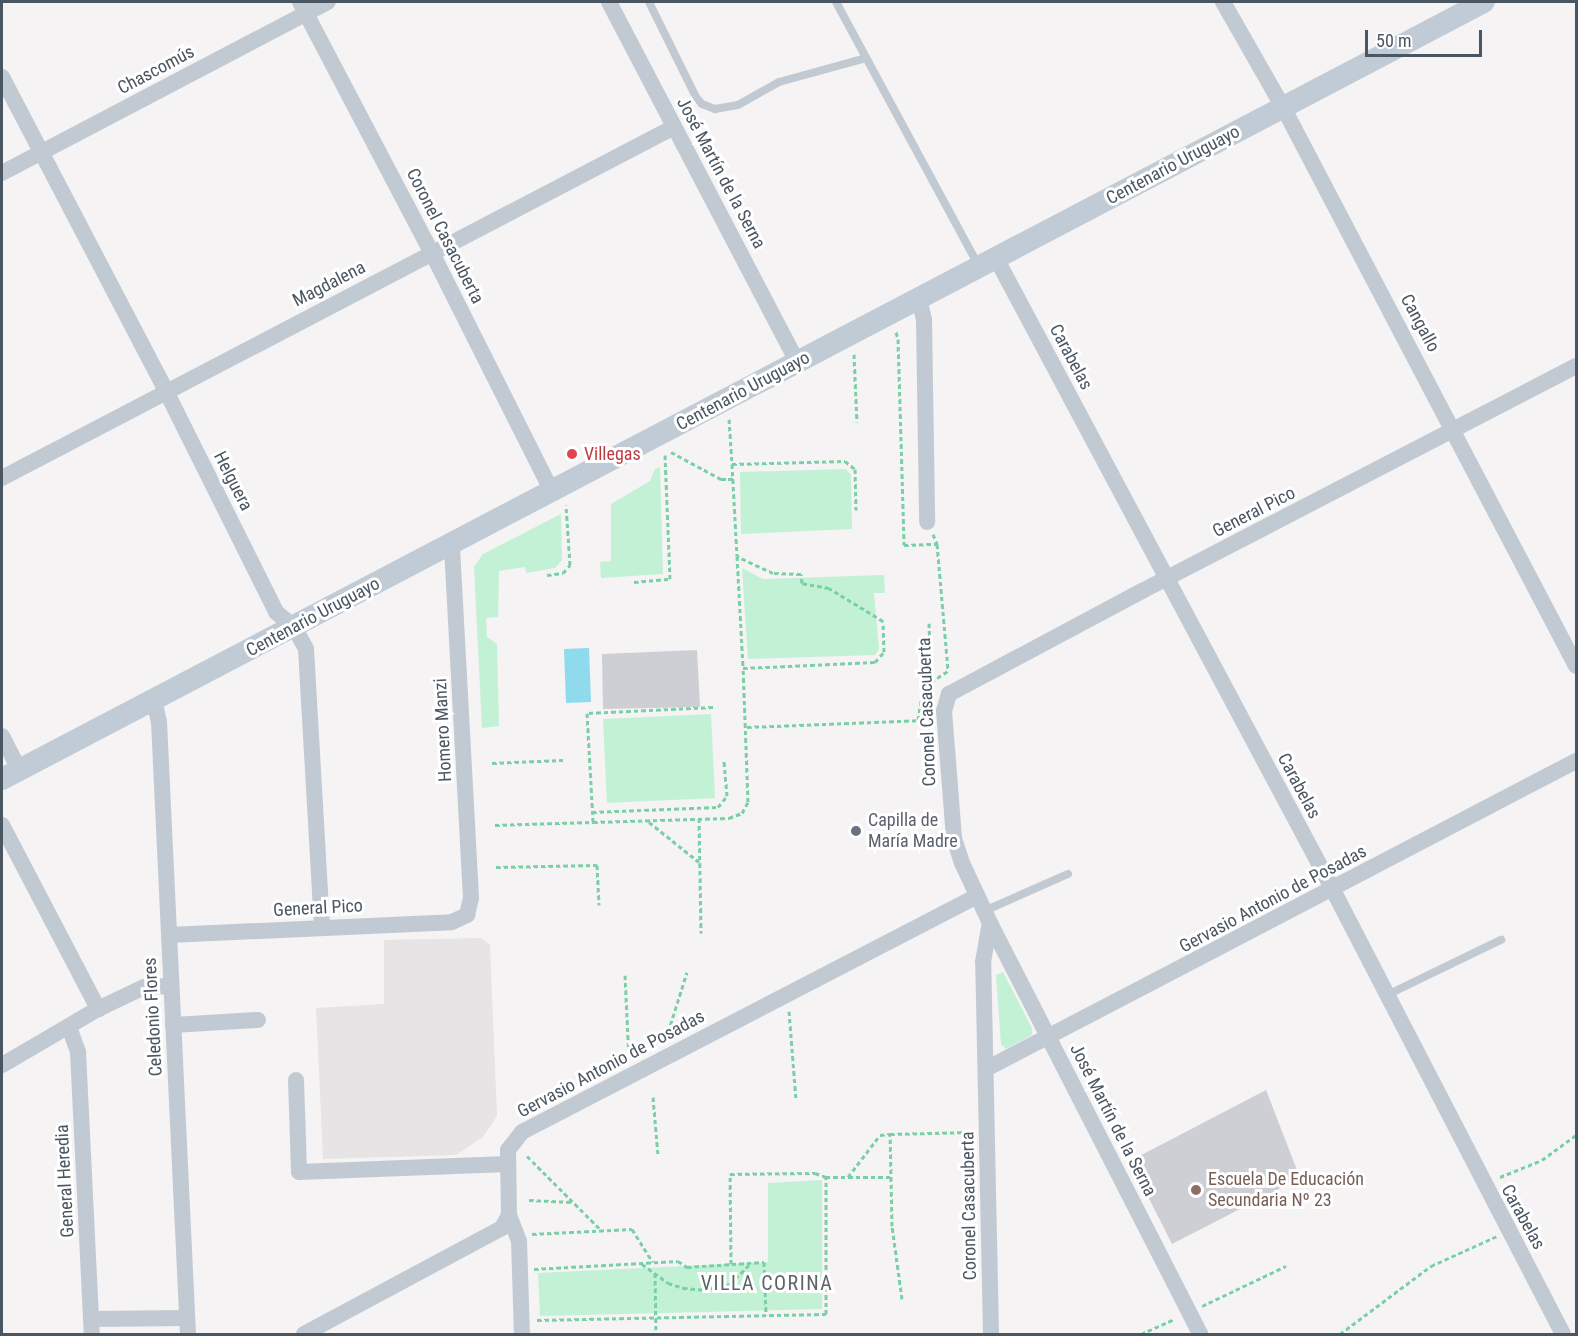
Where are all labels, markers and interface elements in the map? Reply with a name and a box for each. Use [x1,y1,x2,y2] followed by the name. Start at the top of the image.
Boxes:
[1368,18,1485,56] scale bar
[1376,30,1411,51] text: 50 m
[114,41,198,99] street label: Chascomús
[672,94,770,252] street label: José Martín de la Serna
[1103,121,1243,209] street label: Centenario Uruguayo
[402,165,488,307] street label: Coronel Casacuberta
[289,257,369,311] street label: Magdalena
[1396,290,1444,356] street label: Cangallo
[1045,321,1097,393] street label: Carabelas
[673,347,813,435] street label: Centenario Uruguayo
[584,443,641,465] place label: Villegas
[565,447,579,461] marker: Villegas
[209,448,257,514] street label: Helguera
[1209,482,1299,542] street label: General Pico
[243,573,383,661] street label: Centenario Uruguayo
[914,637,940,787] street label: Coronel Casacuberta
[430,678,456,782] street label: Homero Manzi
[1273,750,1325,822] street label: Carabelas
[868,810,958,852] place label: Capilla de María Madre
[849,824,863,838] marker: Capilla de María Madre
[1176,840,1370,958] street label: Gervasio Antonio de Posadas
[273,895,363,921] street label: General Pico
[139,957,167,1077] street label: Celedonio Flores
[514,1005,708,1123] street label: Gervasio Antonio de Posadas
[1065,1040,1161,1200] street label: José Martín de la Serna
[51,1124,79,1238] street label: General Heredia
[957,1131,981,1281] street label: Coronel Casacuberta
[1208,1169,1364,1212] place label: Escuela De Educación Secundaria Nº 23
[1496,1181,1550,1253] street label: Carabelas
[1189,1183,1203,1197] marker: Escuela De Educación Secundaria Nº 23
[701,1271,833,1295] district label: VILLA CORINA

